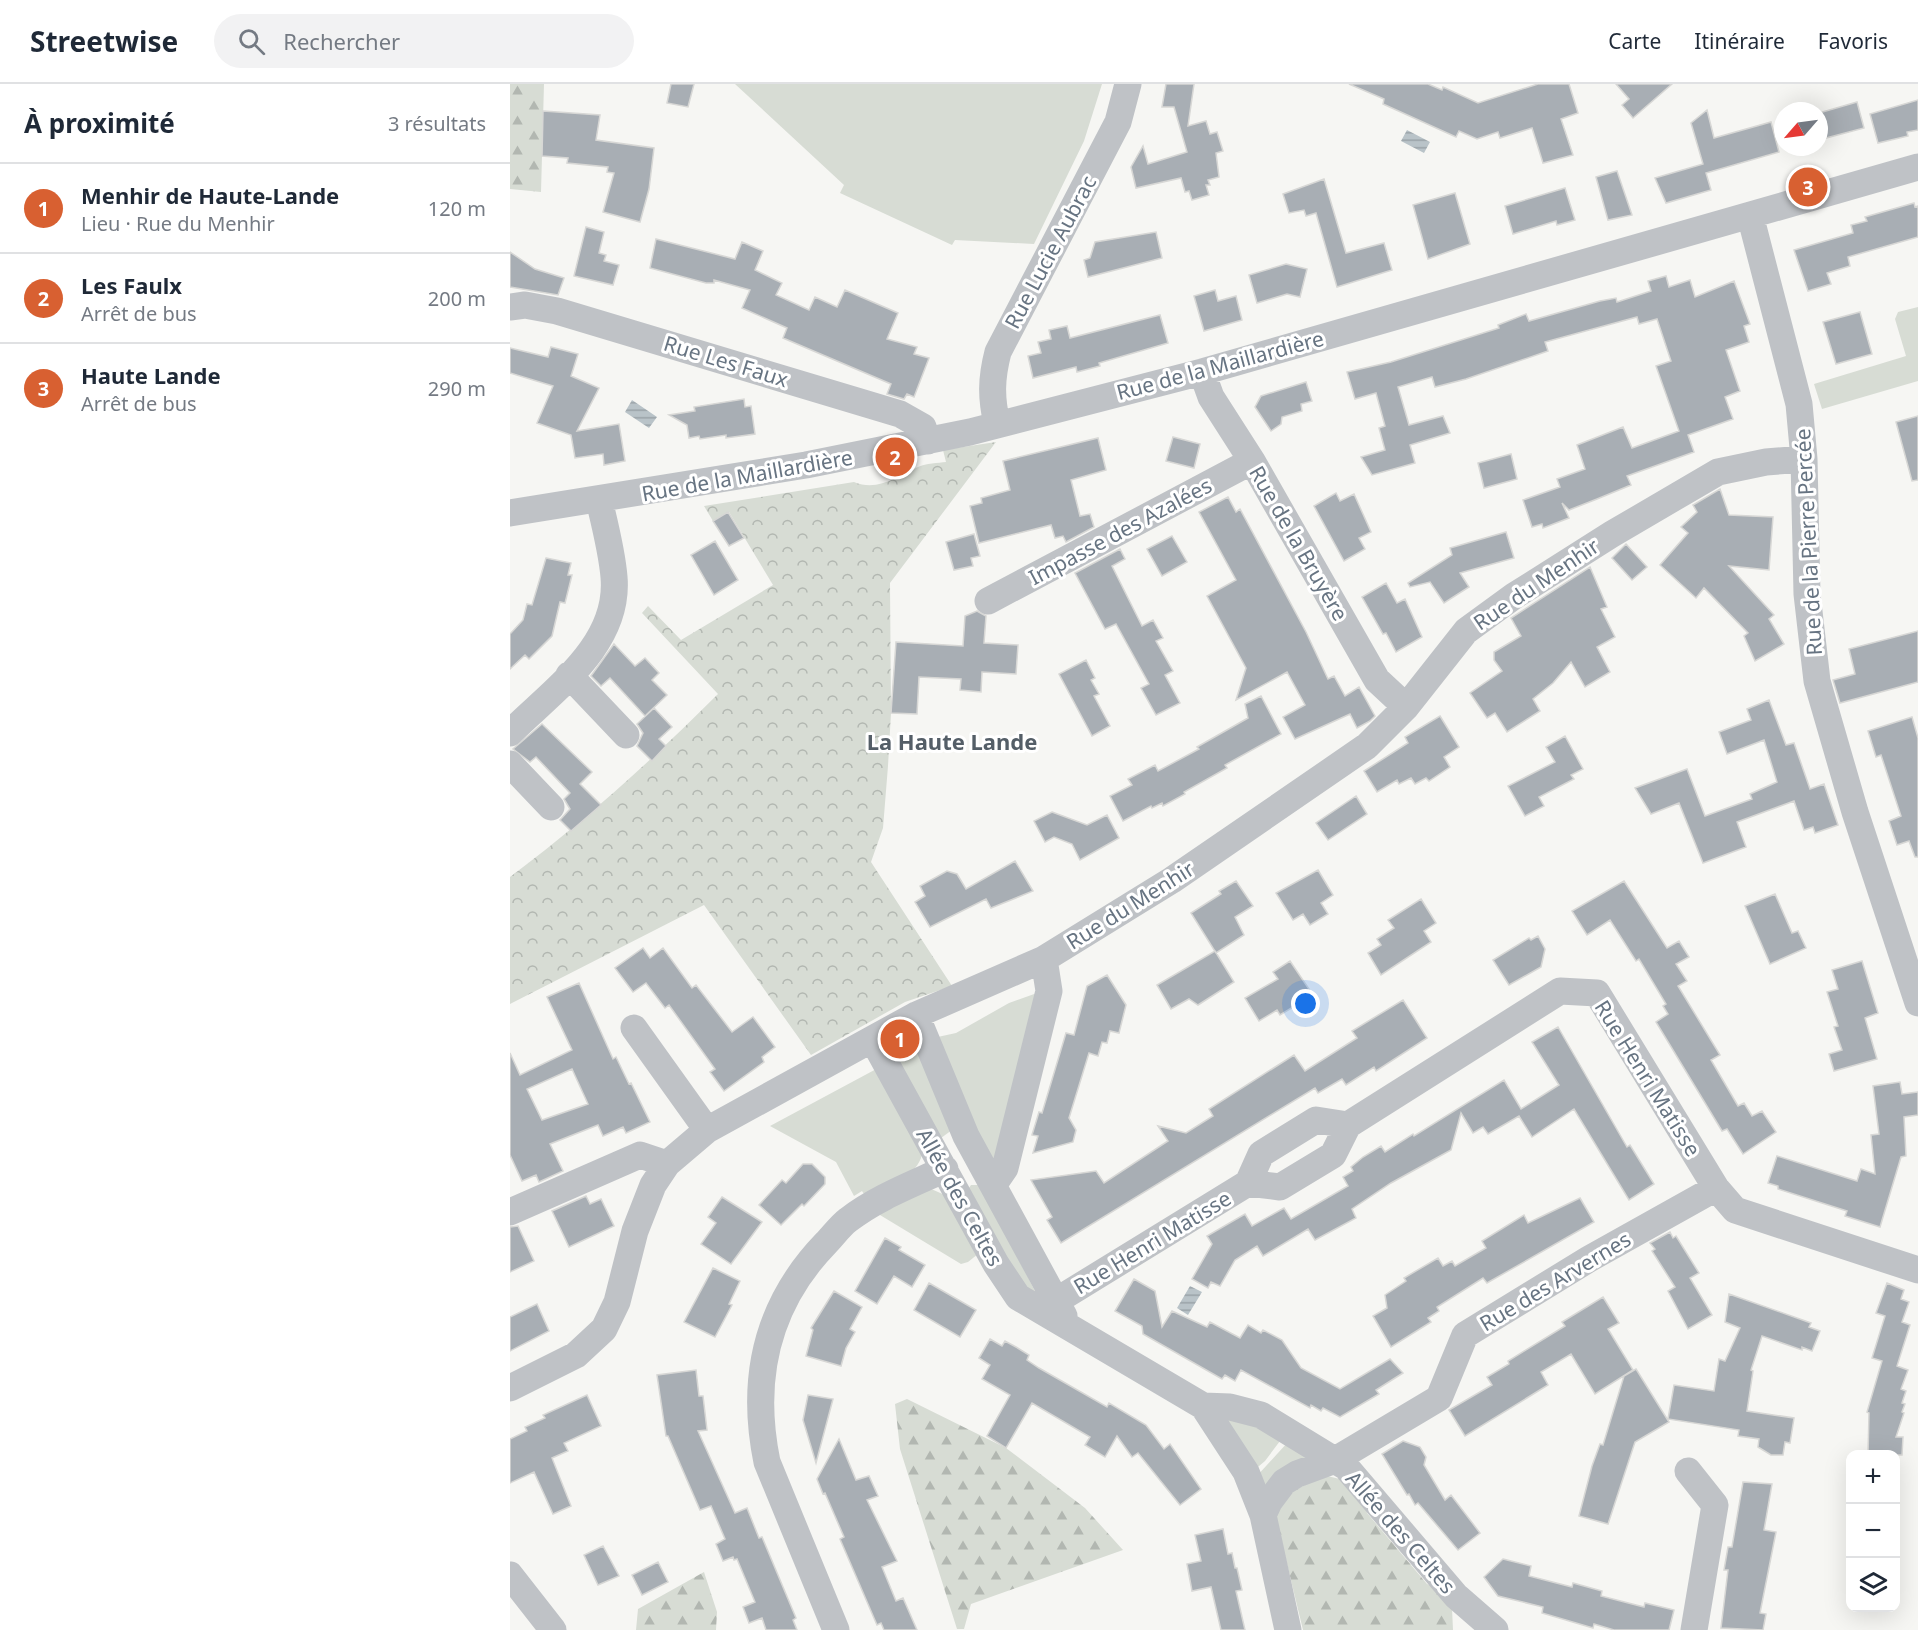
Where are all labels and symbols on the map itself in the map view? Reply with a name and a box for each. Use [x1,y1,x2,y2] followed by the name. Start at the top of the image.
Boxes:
[1774,102,1828,156] north arrow
[1788,164,1828,210] pin: 3
[998,171,1102,333] street label: Rue Lucie Aubrac
[1113,324,1327,406] street label: Rue de la Maillardière
[660,329,792,393] street label: Rue Les Faux
[1788,428,1828,656] street label: Rue de la Pierre Percée
[876,434,914,479] pin: 2
[639,443,855,507] street label: Rue de la Maillardière
[1243,461,1355,625] street label: Rue de la Bruyère
[1024,471,1216,591] street label: Impasse des Azalées
[1468,531,1604,636] street label: Rue du Menhir
[867,726,1037,756] district label: La Haute Lande
[1061,854,1199,955] street label: Rue du Menhir
[1291,989,1320,1018] your location
[1589,995,1707,1161] street label: Rue Henri Matisse
[880,1016,920,1062] pin: 1
[910,1123,1010,1271] street label: Allée des Celtes
[1068,1184,1236,1300] street label: Rue Henri Matisse
[1474,1225,1636,1337] street label: Rue des Arvernes
[1340,1465,1462,1599] street label: Allée des Celtes

